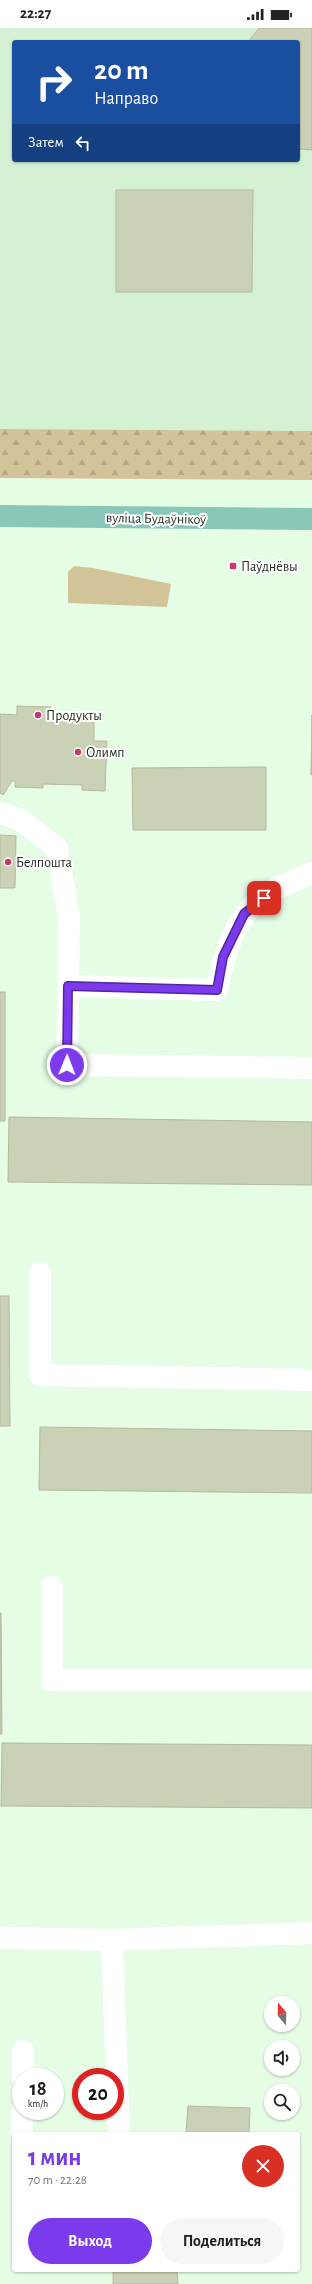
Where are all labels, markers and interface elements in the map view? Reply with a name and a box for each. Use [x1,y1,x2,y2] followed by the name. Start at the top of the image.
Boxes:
[20,6,51,21] text: 22:27
[28,56,80,108] icon: right
[94,57,149,85] text: 20 m
[94,90,158,108] text: Направо
[72,132,94,154] icon: left
[28,135,64,150] text: Затем
[106,511,206,527] street label: вуліца Будаўнікоў
[241,560,298,574] place label: Паўднёвы
[228,561,238,571] marker: Паўднёвы
[46,709,102,723] place label: Продукты
[33,710,43,720] marker: Продукты
[86,746,125,760] place label: Олимп
[73,747,83,757] marker: Олимп
[16,856,73,870] place label: Белпошта
[3,857,13,867] marker: Белпошта
[247,881,281,915] pin
[253,887,275,909] icon: arrive
[46,1044,88,1086] position arrow
[264,1996,300,2032] north arrow
[264,1996,300,2120] map controls
[264,2040,300,2076] button: sound
[72,2068,124,2120] speed limit sign: 20
[29,2079,47,2099] text: 18
[264,2084,300,2120] button: search
[28,2099,48,2109] text: km/h
[242,2145,284,2187] button: close
[28,2146,82,2170] text: 1 мин
[28,2174,87,2187] text: 70 m · 22:28
[28,2218,152,2264] button: Выход
[160,2218,284,2264] button: Поделиться

